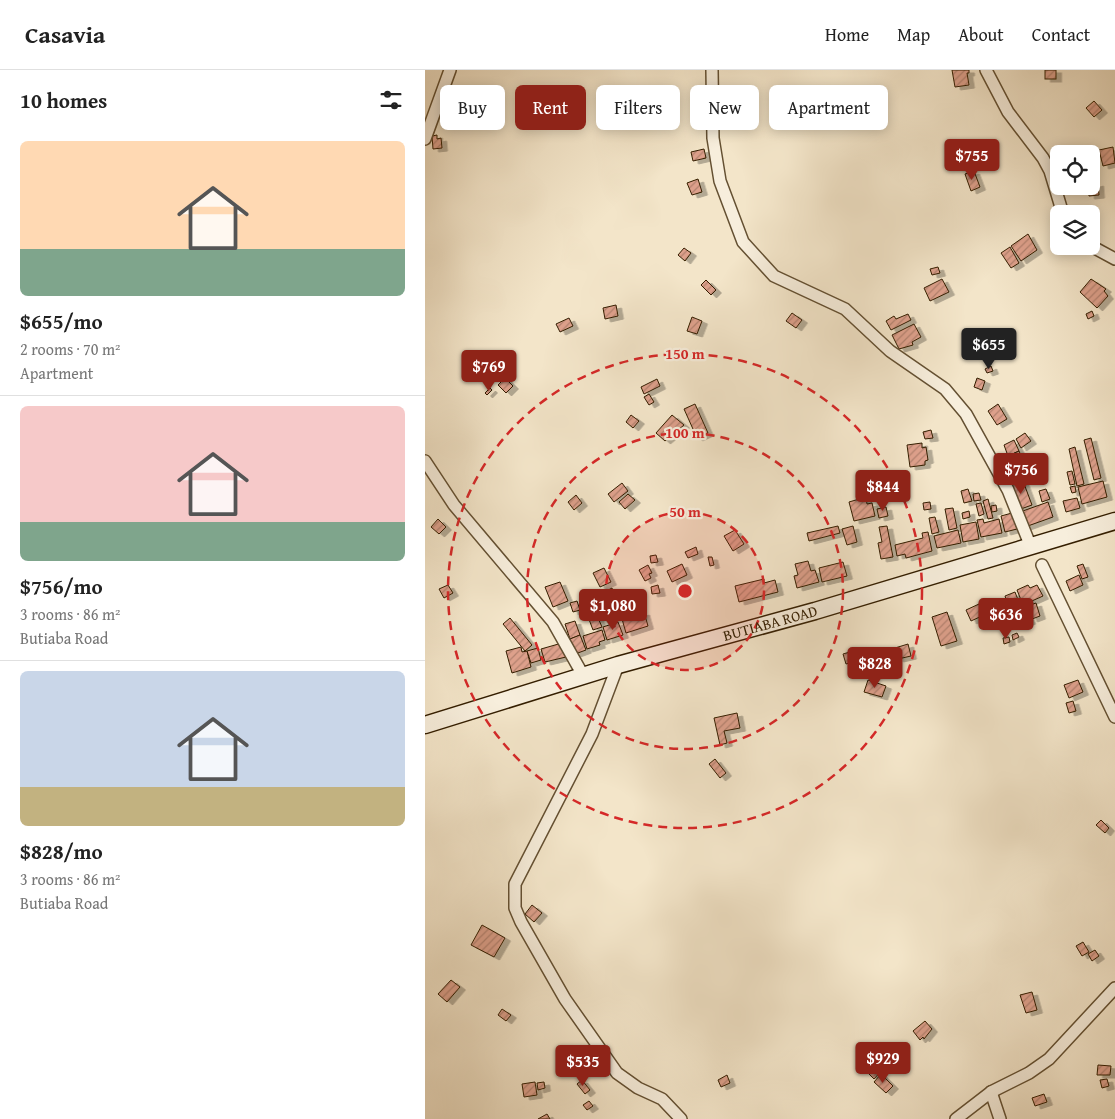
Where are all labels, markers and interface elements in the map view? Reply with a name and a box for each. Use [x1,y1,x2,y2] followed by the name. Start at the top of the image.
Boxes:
[25,17,105,52] text: Casavia
[825,21,869,48] text: Home
[897,21,930,48] text: Map
[958,21,1004,48] text: About
[1032,21,1090,48] text: Contact
[20,85,107,116] text: 10 homes
[440,85,505,130] chip: Buy
[515,85,586,130] chip: Rent
[596,85,680,130] chip: Filters
[690,85,759,130] chip: New
[769,85,888,130] chip: Apartment
[377,86,405,114] icon: filters
[942,138,1002,181] pin: $755
[955,143,989,167] text: $755
[1050,145,1100,255] map controls
[1050,145,1100,195] button: locate
[168,173,258,263] icon: home
[1050,205,1100,255] button: layers
[20,306,103,337] text: $655/mo
[959,328,1019,370] pin: $655
[972,332,1006,356] text: $655
[20,337,120,361] text: 2 rooms · 70 m²
[665,343,705,364] text: 150 m
[459,350,519,392] pin: $769
[472,354,506,378] text: $769
[20,361,93,385] text: Apartment
[665,422,705,443] text: 100 m
[168,439,258,529] icon: home
[991,452,1051,495] pin: $756
[1004,457,1038,481] text: $756
[853,470,913,512] pin: $844
[866,474,900,498] text: $844
[669,501,701,522] text: 50 m
[20,571,103,602] text: $756/mo
[676,582,694,600] centre of rings
[572,588,654,631] pin: $1,080
[590,593,636,617] text: $1,080
[976,598,1036,640] pin: $636
[721,600,820,646] street label: BUTIABA ROAD
[20,602,120,626] text: 3 rooms · 86 m²
[989,602,1023,626] text: $636
[20,626,108,650] text: Butiaba Road
[845,646,905,689] pin: $828
[858,651,892,675] text: $828
[168,704,258,794] icon: home
[20,836,103,867] text: $828/mo
[20,867,120,891] text: 3 rooms · 86 m²
[20,891,108,915] text: Butiaba Road
[853,1042,913,1084] pin: $929
[553,1044,613,1087] pin: $535
[866,1046,900,1070] text: $929
[566,1049,600,1073] text: $535

